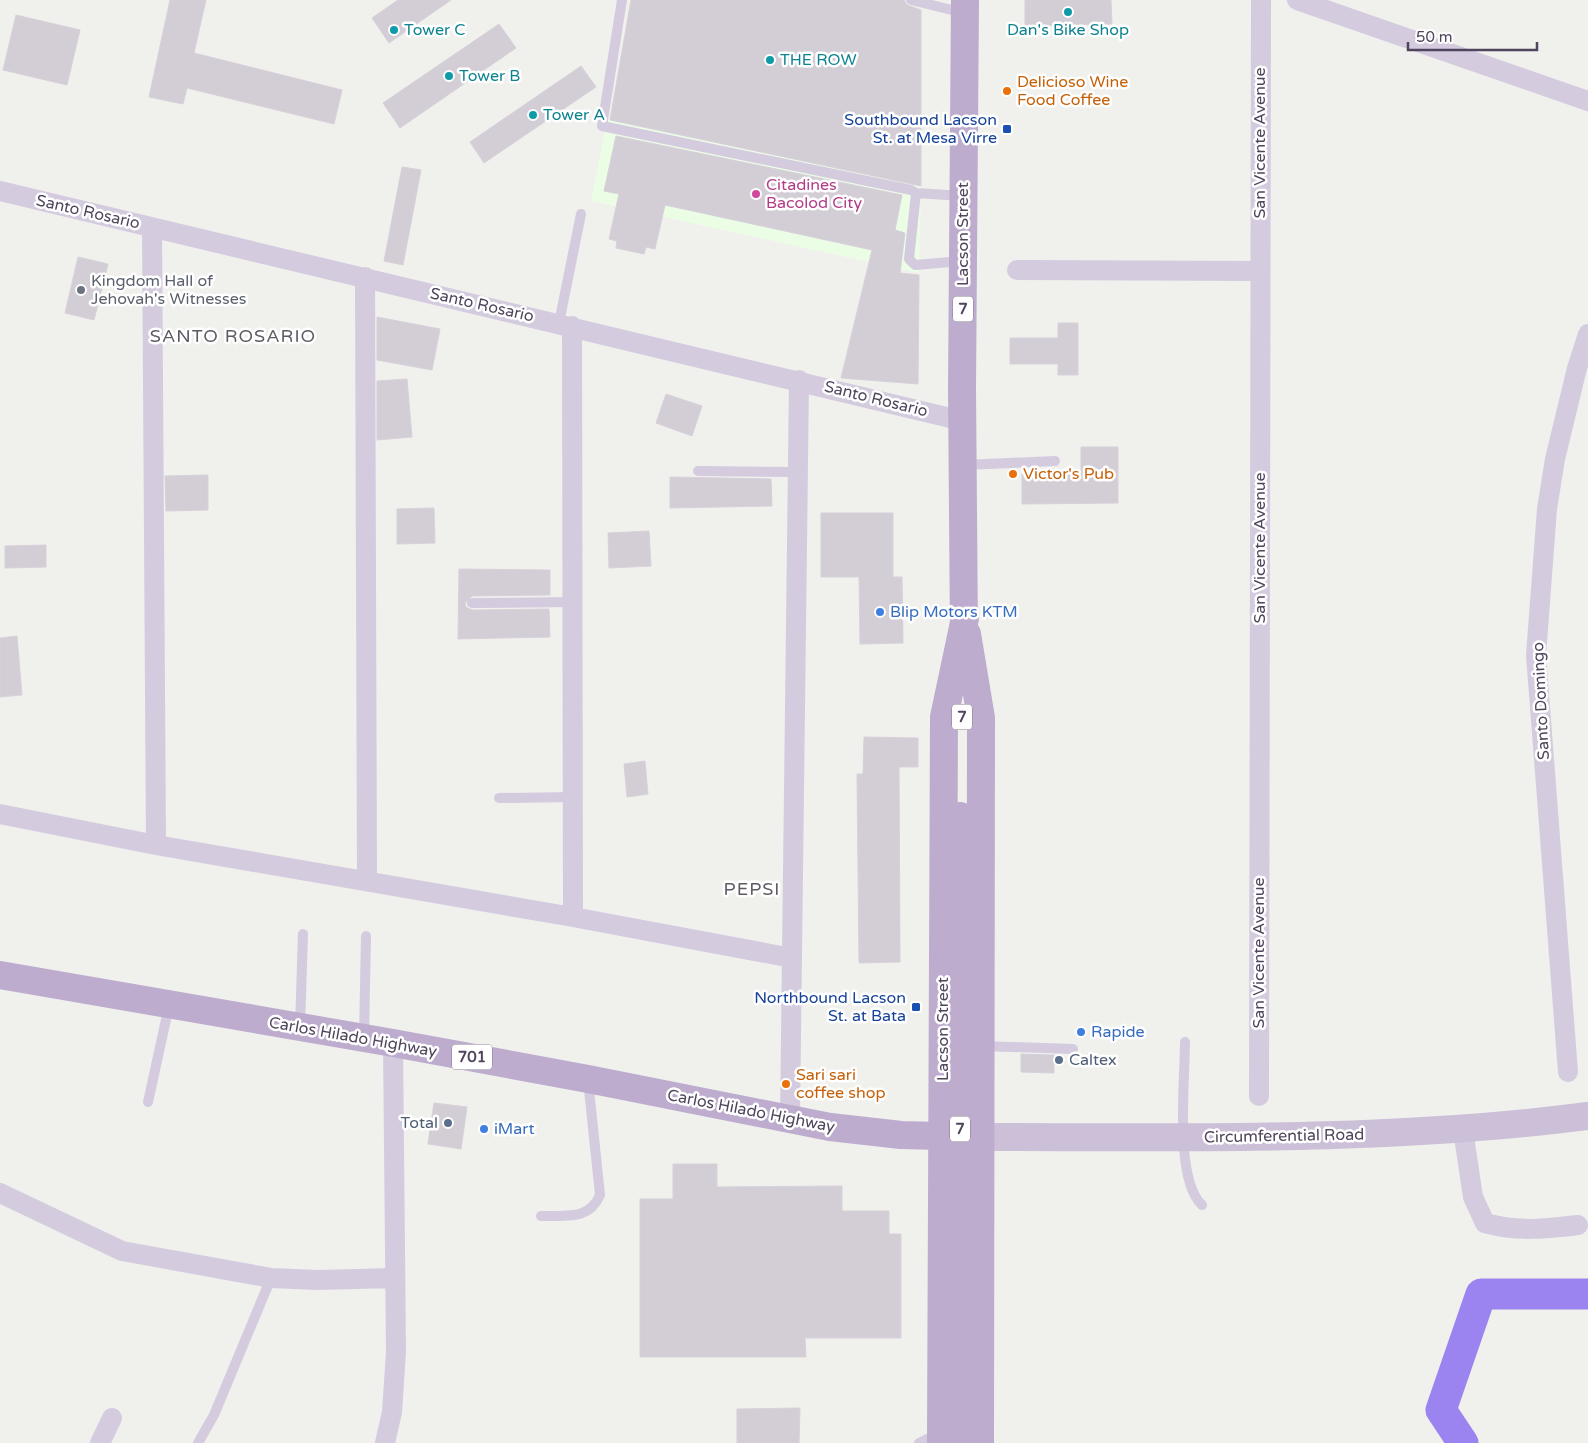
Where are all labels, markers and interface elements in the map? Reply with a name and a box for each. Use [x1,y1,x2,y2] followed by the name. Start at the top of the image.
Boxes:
[1062,6,1074,18] marker: Dan's Bike Shop
[404,20,465,40] place label: Tower C
[1007,20,1129,40] place label: Dan's Bike Shop
[1408,20,1537,52] scale bar
[388,24,400,36] marker: Tower C
[1416,28,1453,46] text: 50 m
[780,50,857,70] place label: THE ROW
[764,54,776,66] marker: THE ROW
[459,66,520,86] place label: Tower B
[1250,67,1270,219] street label: San Vicente Avenue
[443,70,455,82] marker: Tower B
[1017,72,1128,110] place label: Delicioso Wine Food Coffee
[1001,85,1013,97] marker: Delicioso Wine Food Coffee
[543,105,605,125] place label: Tower A
[527,109,539,121] marker: Tower A
[844,110,997,148] place label: Southbound Lacson St. at Mesa Virre
[1001,123,1013,135] marker: Southbound Lacson St. at Mesa Virre
[766,175,862,213] place label: Citadines Bacolod City
[953,182,973,286] street label: Lacson Street
[750,188,762,200] marker: Citadines Bacolod City
[34,190,142,234] street label: Santo Rosario
[91,271,246,309] place label: Kingdom Hall of Jehovah's Witnesses
[428,283,536,327] street label: Santo Rosario
[75,284,87,296] marker: Kingdom Hall of Jehovah's Witnesses
[953,296,973,322] road number: 7
[150,325,316,347] district label: SANTO ROSARIO
[822,376,930,422] street label: Santo Rosario
[1023,464,1114,484] place label: Victor's Pub
[1007,468,1019,480] marker: Victor's Pub
[1250,472,1270,624] street label: San Vicente Avenue
[890,602,1018,622] place label: Blip Motors KTM
[874,606,886,618] marker: Blip Motors KTM
[1528,642,1554,760] street label: Santo Domingo
[952,704,972,730] road number: 7
[1249,877,1269,1029] street label: San Vicente Avenue
[724,878,780,900] district label: PEPSI
[933,977,953,1081] street label: Lacson Street
[754,988,906,1026] place label: Northbound Lacson St. at Bata
[910,1001,922,1013] marker: Northbound Lacson St. at Bata
[267,1012,439,1062] street label: Carlos Hilado Highway
[1091,1022,1145,1042] place label: Rapide
[1075,1026,1087,1038] marker: Rapide
[452,1044,492,1070] road number: 701
[1069,1050,1117,1070] place label: Caltex
[1053,1054,1065,1066] marker: Caltex
[796,1065,886,1103] place label: Sari sari coffee shop
[780,1078,792,1090] marker: Sari sari coffee shop
[666,1085,837,1137] street label: Carlos Hilado Highway
[401,1113,438,1133] place label: Total
[950,1116,970,1142] road number: 7
[442,1117,454,1129] marker: Total
[494,1119,535,1139] place label: iMart
[478,1123,490,1135] marker: iMart
[1204,1125,1364,1147] street label: Circumferential Road

